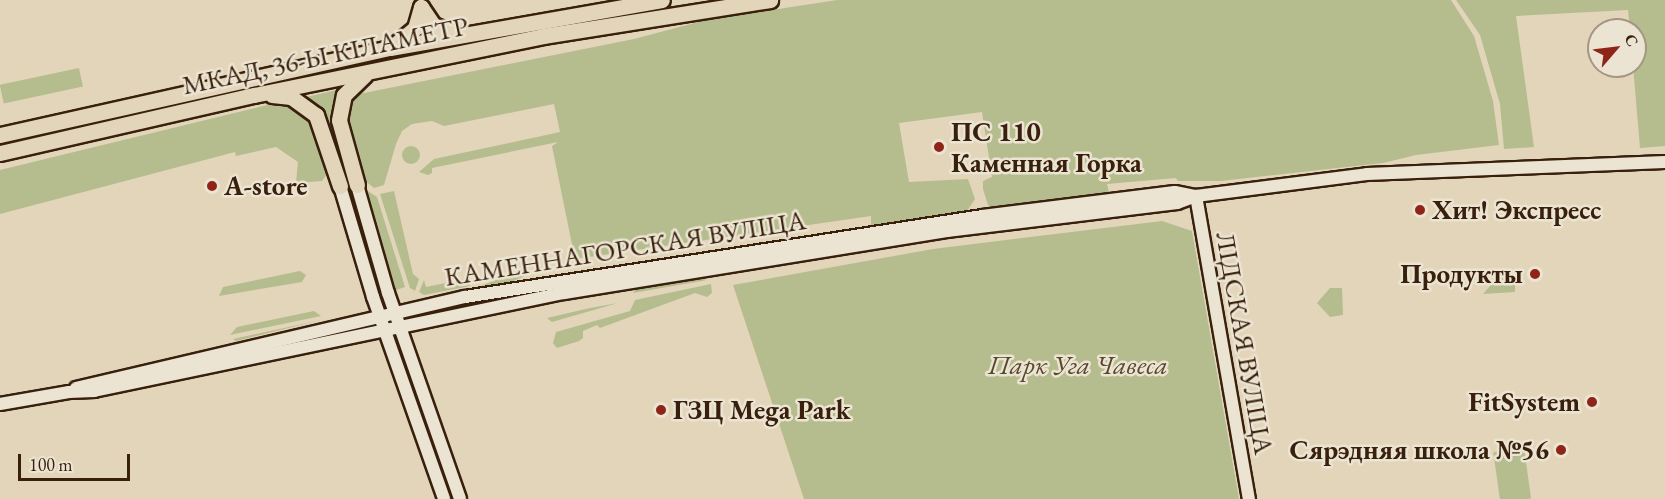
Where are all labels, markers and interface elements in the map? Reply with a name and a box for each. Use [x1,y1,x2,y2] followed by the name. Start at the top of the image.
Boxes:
[179,9,471,101] street label: МКАД, 36-Ы КІЛАМЕТР
[1587,18,1647,78] north arrow
[1620,30,1644,50] text: С
[951,115,1142,178] place label: ПС 110 Каменная Горка
[932,140,946,154] marker: ПС 110 Каменная Горка
[224,170,308,202] place label: А-store
[205,179,219,193] marker: А-store
[1432,194,1601,226] place label: Хит! Экспресс
[442,203,808,293] street label: КАМЕННАГОРСКАЯ ВУЛІЦА
[1413,203,1427,217] marker: Хит! Экспресс
[1209,229,1281,457] street label: ЛІДСКАЯ ВУЛІЦА
[1400,258,1523,290] place label: Продукты
[1528,267,1542,281] marker: Продукты
[988,349,1168,381] park label: Парк Уга Чавеса
[1468,386,1580,418] place label: FitSystem
[673,394,851,426] place label: ГЗЦ Mega Park
[1585,395,1599,409] marker: FitSystem
[654,403,668,417] marker: ГЗЦ Mega Park
[1290,434,1549,466] place label: Сярэдняя школа №56
[21,442,134,480] scale bar
[1554,443,1568,457] marker: Сярэдняя школа №56
[29,453,73,476] text: 100 m

